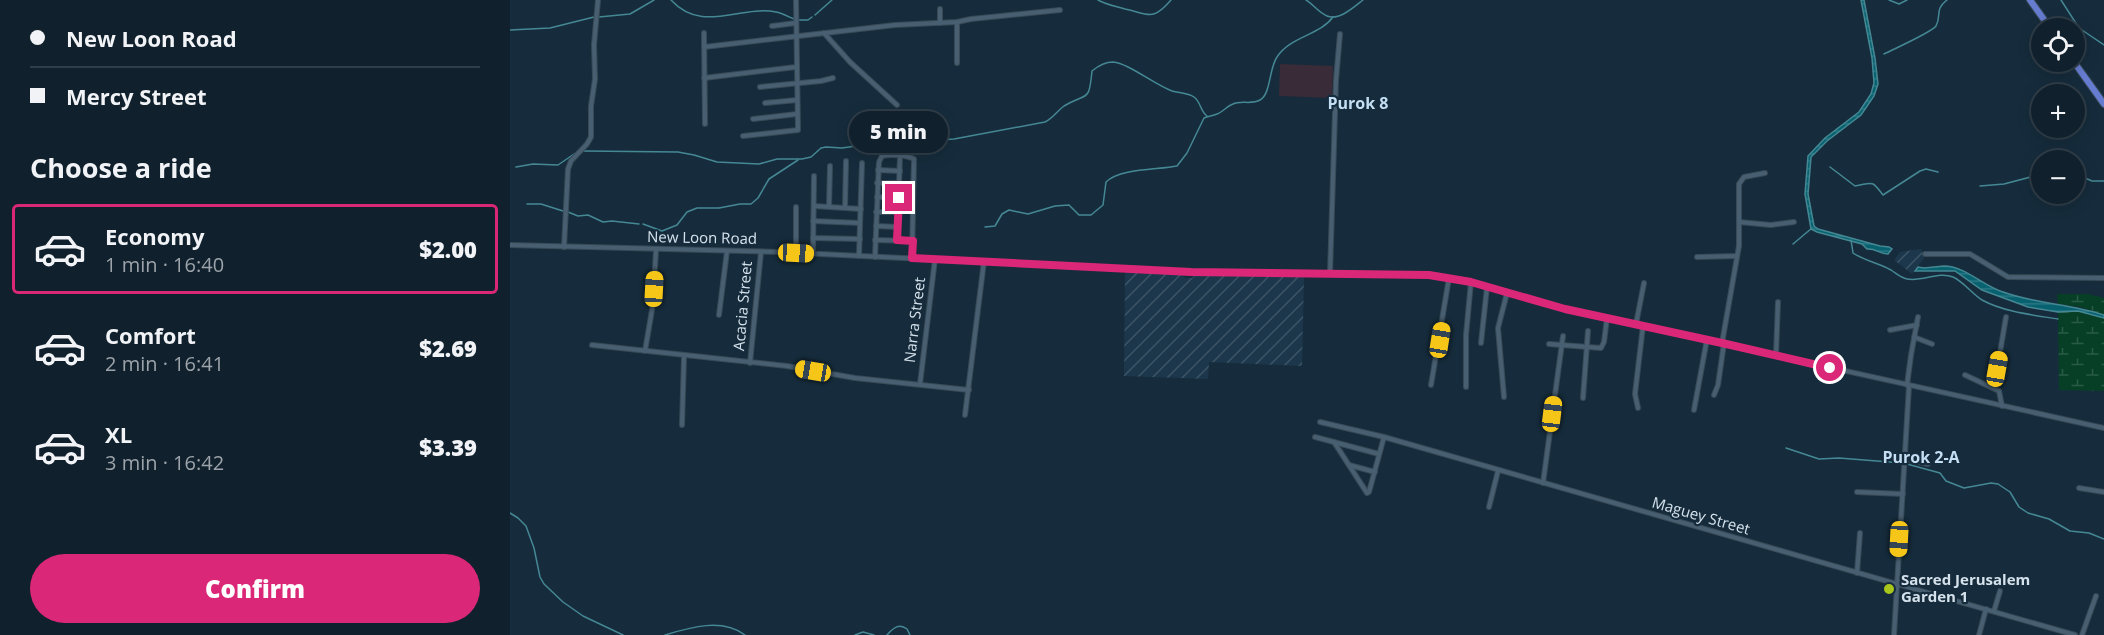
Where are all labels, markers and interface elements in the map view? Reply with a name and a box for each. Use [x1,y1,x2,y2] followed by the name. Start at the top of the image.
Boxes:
[2031,18,2085,204] map controls
[2031,18,2085,72] button: locate
[66,23,237,53] text: New Loon Road
[66,81,206,111] text: Mercy Street
[2031,84,2085,138] button: +
[1328,92,1388,114] district label: Purok 8
[850,111,948,153] callout: 5 min
[870,118,927,145] text: 5 min
[30,149,212,186] text: Choose a ride
[2031,150,2085,204] button: −
[885,184,912,211] route end
[105,221,204,251] text: Economy
[33,222,87,276] icon: car
[647,226,757,248] street label: New Loon Road
[419,234,477,264] text: $2.00
[778,243,814,263] car
[105,251,224,278] text: 1 min · 16:40
[728,260,756,352] street label: Acacia Street
[644,271,664,307] car
[899,276,929,364] street label: Narra Street
[105,320,196,350] text: Comfort
[33,321,87,375] icon: car
[1428,321,1452,359] car
[419,333,477,363] text: $2.69
[105,350,224,377] text: 2 min · 16:41
[1985,350,2009,388] car
[1816,354,1843,381] route start
[794,359,832,383] car
[1541,395,1563,433] car
[105,419,132,449] text: XL
[33,420,87,474] icon: car
[419,432,477,462] text: $3.39
[1882,446,1961,468] district label: Purok 2-A
[105,449,224,476] text: 3 min · 16:42
[1650,492,1753,539] street label: Maguey Street
[1889,521,1909,557] car
[30,554,480,623] button: Confirm
[1901,569,2030,606] place label: Sacred Jerusalem Garden 1
[1882,582,1896,596] marker: Sacred Jerusalem Garden 1

